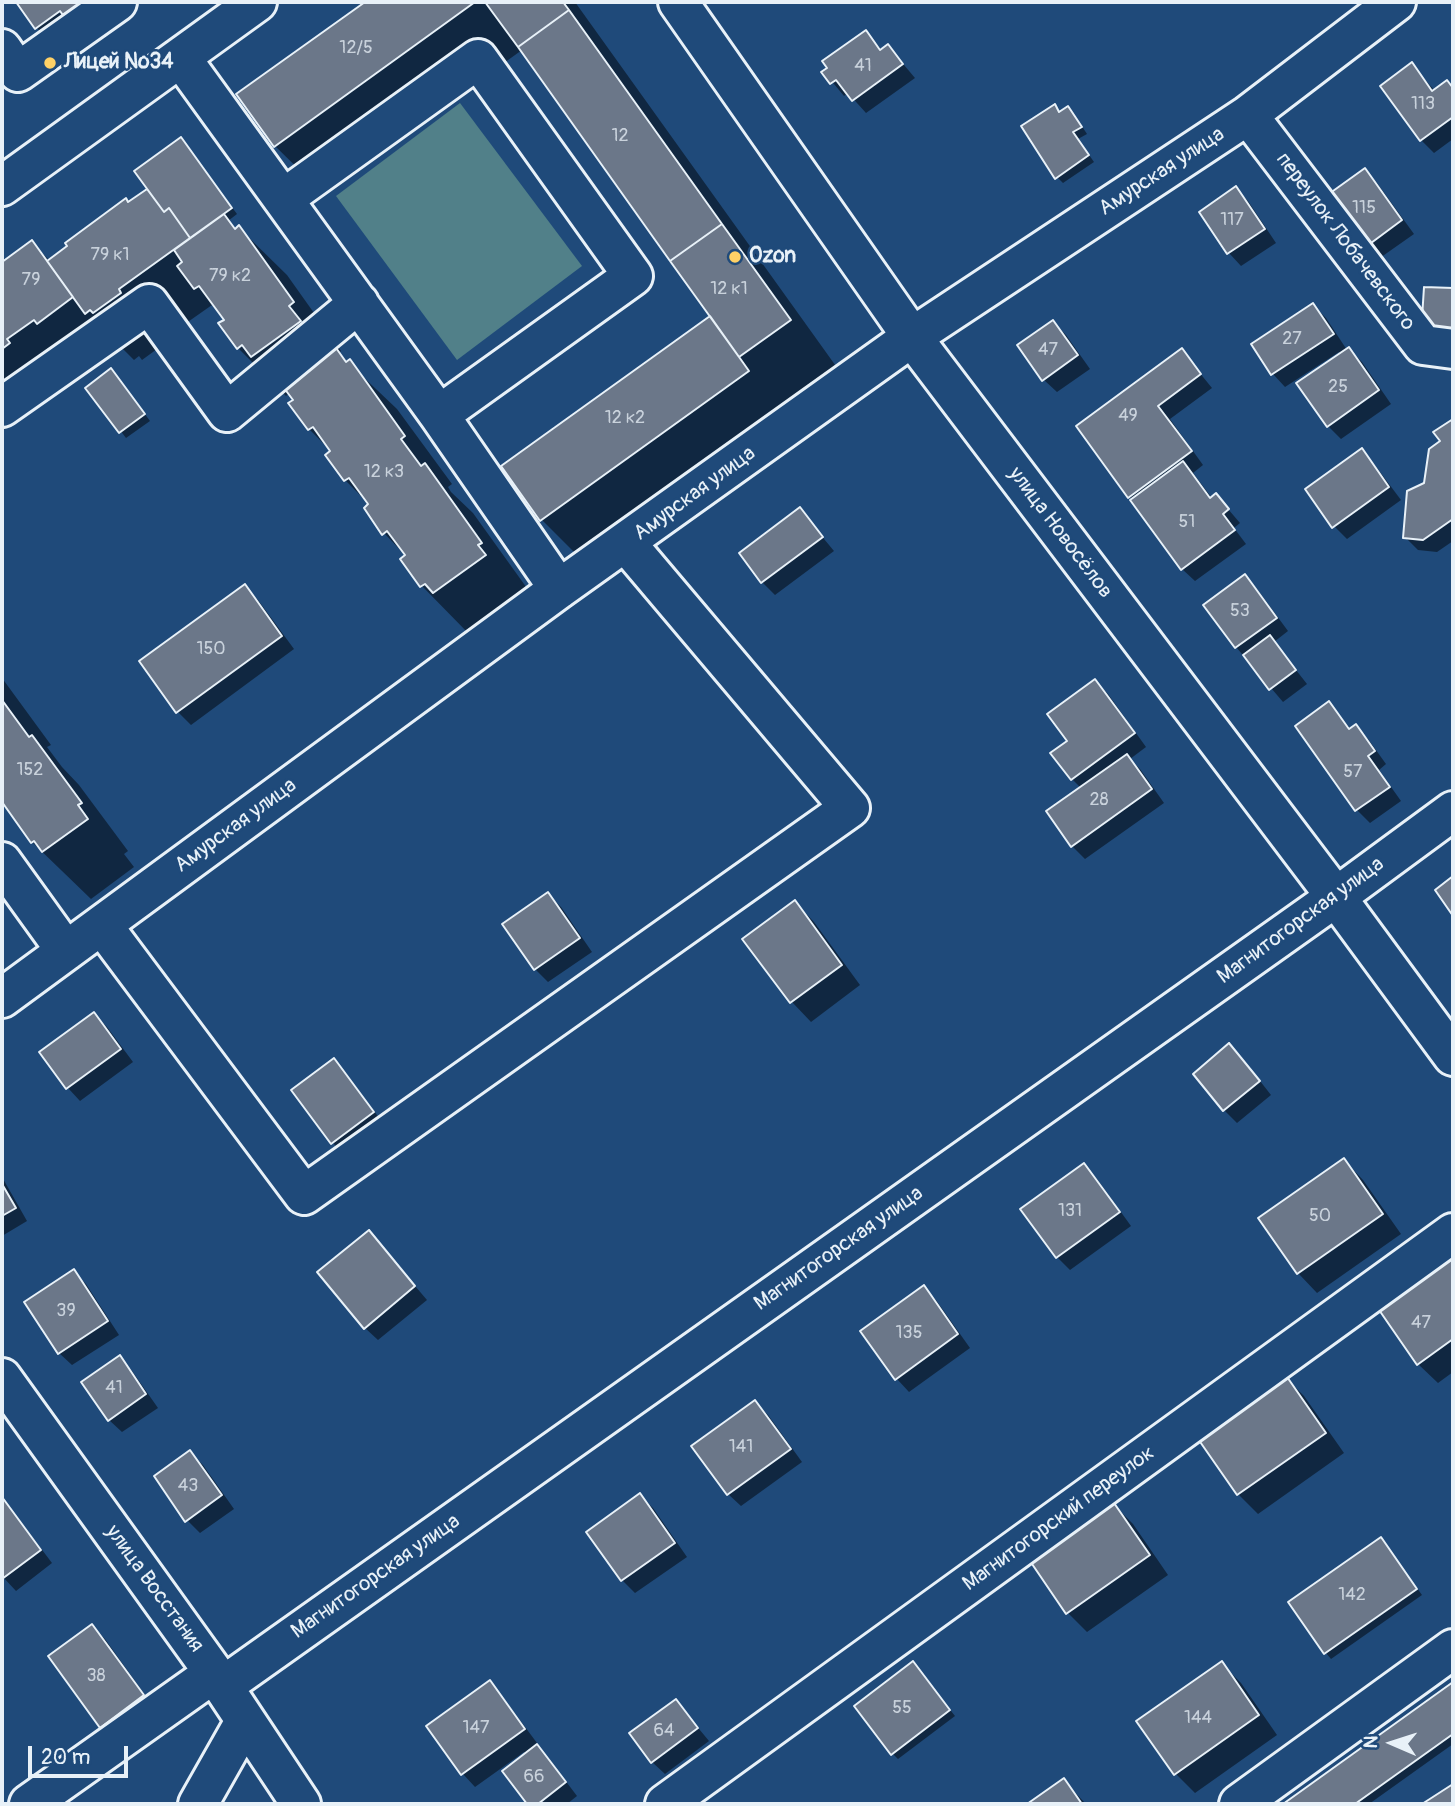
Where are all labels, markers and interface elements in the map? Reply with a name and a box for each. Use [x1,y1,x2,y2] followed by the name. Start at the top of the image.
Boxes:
[339,37,373,59] house number: 12/5
[64,50,173,76] place label: Лицей №34
[42,55,58,71] marker: Лицей №34
[854,55,872,77] house number: 41
[1411,93,1435,115] house number: 113
[1095,122,1229,222] street label: Амурская улица
[611,125,629,147] house number: 12
[1270,148,1420,336] street label: переулок Лобачевского
[1352,197,1376,219] house number: 115
[1220,209,1244,231] house number: 117
[90,244,130,266] house number: 79 к1
[749,244,796,270] place label: Ozon
[727,249,743,265] marker: Ozon
[209,265,251,287] house number: 79 к2
[22,269,40,291] house number: 79
[710,278,748,300] house number: 12 к1
[1282,328,1302,350] house number: 27
[1038,339,1058,361] house number: 47
[1328,376,1348,398] house number: 25
[1118,405,1138,427] house number: 49
[605,407,645,429] house number: 12 к2
[629,441,761,547] street label: Амурская улица
[364,461,404,483] house number: 12 к3
[1002,462,1118,604] street label: улица Новосёлов
[1179,511,1195,533] house number: 51
[1230,600,1250,622] house number: 53
[196,638,226,660] house number: 150
[17,759,43,781] house number: 152
[1343,761,1363,783] house number: 57
[170,773,302,879] street label: Амурская улица
[1089,789,1109,811] house number: 28
[1213,852,1389,990] street label: Магнитогорская улица
[750,1181,928,1317] street label: Магнитогорская улица
[1058,1200,1082,1222] house number: 131
[1309,1205,1331,1227] house number: 50
[56,1300,76,1322] house number: 39
[1411,1312,1431,1334] house number: 47
[896,1322,922,1344] house number: 135
[105,1377,123,1399] house number: 41
[729,1436,753,1458] house number: 141
[958,1441,1160,1597] street label: Магнитогорский переулок
[178,1475,198,1497] house number: 43
[287,1509,465,1645] street label: Магнитогорская улица
[99,1521,209,1657] street label: улица Восстания
[1338,1584,1366,1606] house number: 142
[86,1665,106,1687] house number: 38
[892,1697,912,1719] house number: 55
[1184,1707,1212,1729] house number: 144
[1357,1708,1427,1778] north arrow
[463,1717,489,1739] house number: 147
[654,1720,674,1742] house number: 64
[32,1732,131,1776] scale bar
[1359,1735,1383,1749] text: N
[41,1744,90,1771] text: 20 m
[524,1766,544,1788] house number: 66

